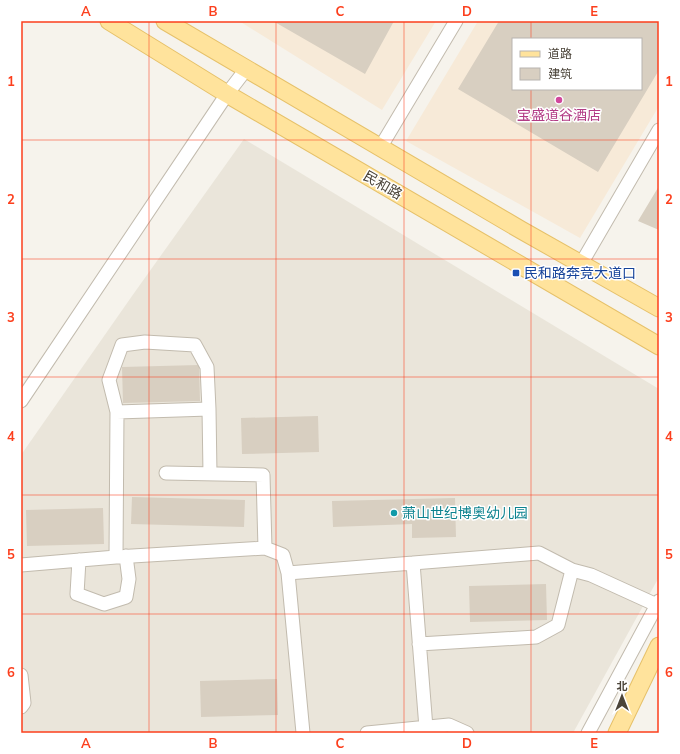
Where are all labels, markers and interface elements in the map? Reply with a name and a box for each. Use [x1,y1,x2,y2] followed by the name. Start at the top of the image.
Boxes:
[81,3,91,19] text: A
[209,3,218,19] text: B
[336,3,345,19] text: C
[462,3,472,19] text: D
[590,3,598,19] text: E
[512,38,642,90] legend
[548,46,572,61] text: 道路
[548,66,572,81] text: 建筑
[7,73,15,89] text: 1
[665,73,673,89] text: 1
[554,95,564,105] marker: 宝盛道谷酒店
[517,106,601,124] place label: 宝盛道谷酒店
[360,167,406,203] street label: 民和路
[7,191,15,207] text: 2
[665,191,673,207] text: 2
[524,264,636,282] place label: 民和路奔竞大道口
[511,268,521,278] marker: 民和路奔竞大道口
[7,309,15,325] text: 3
[665,309,673,325] text: 3
[7,428,15,444] text: 4
[665,428,673,444] text: 4
[402,504,528,522] place label: 萧山世纪博奥幼儿园
[389,508,399,518] marker: 萧山世纪博奥幼儿园
[7,546,15,562] text: 5
[665,546,673,562] text: 5
[7,664,15,680] text: 6
[665,664,673,680] text: 6
[602,676,642,716] north arrow
[617,679,628,693] text: 北
[81,735,91,751] text: A
[209,735,218,751] text: B
[336,735,345,751] text: C
[462,735,472,751] text: D
[590,735,598,751] text: E

